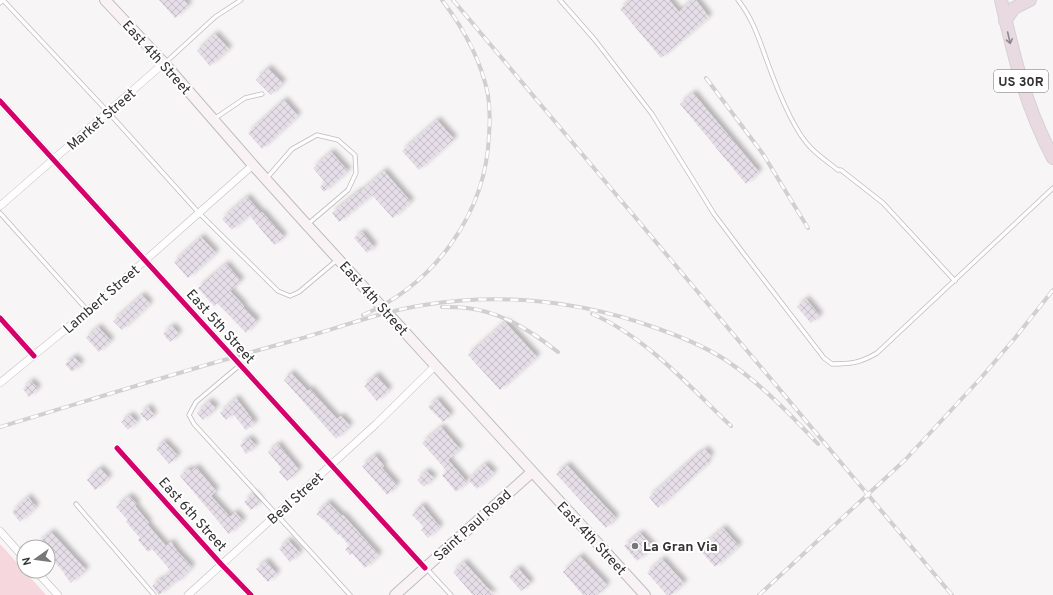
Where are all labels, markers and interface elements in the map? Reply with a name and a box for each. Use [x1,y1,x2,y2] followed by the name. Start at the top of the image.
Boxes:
[118,17,194,99] street label: East 4th Street
[1006,31,1014,44] one-way arrow
[994,70,1048,92] road number: US 30R
[64,86,140,155] street label: Market Street
[335,258,411,340] street label: East 4th Street
[60,262,144,338] street label: Lambert Street
[182,286,258,368] street label: East 5th Street
[264,469,328,529] street label: Beal Street
[154,474,230,556] street label: East 6th Street
[431,487,515,565] street label: Saint Paul Road
[553,499,629,579] street label: East 4th Street
[16,539,56,579] north arrow
[643,539,718,556] place label: La Gran Via
[630,541,640,551] marker: La Gran Via
[20,556,35,567] text: N

